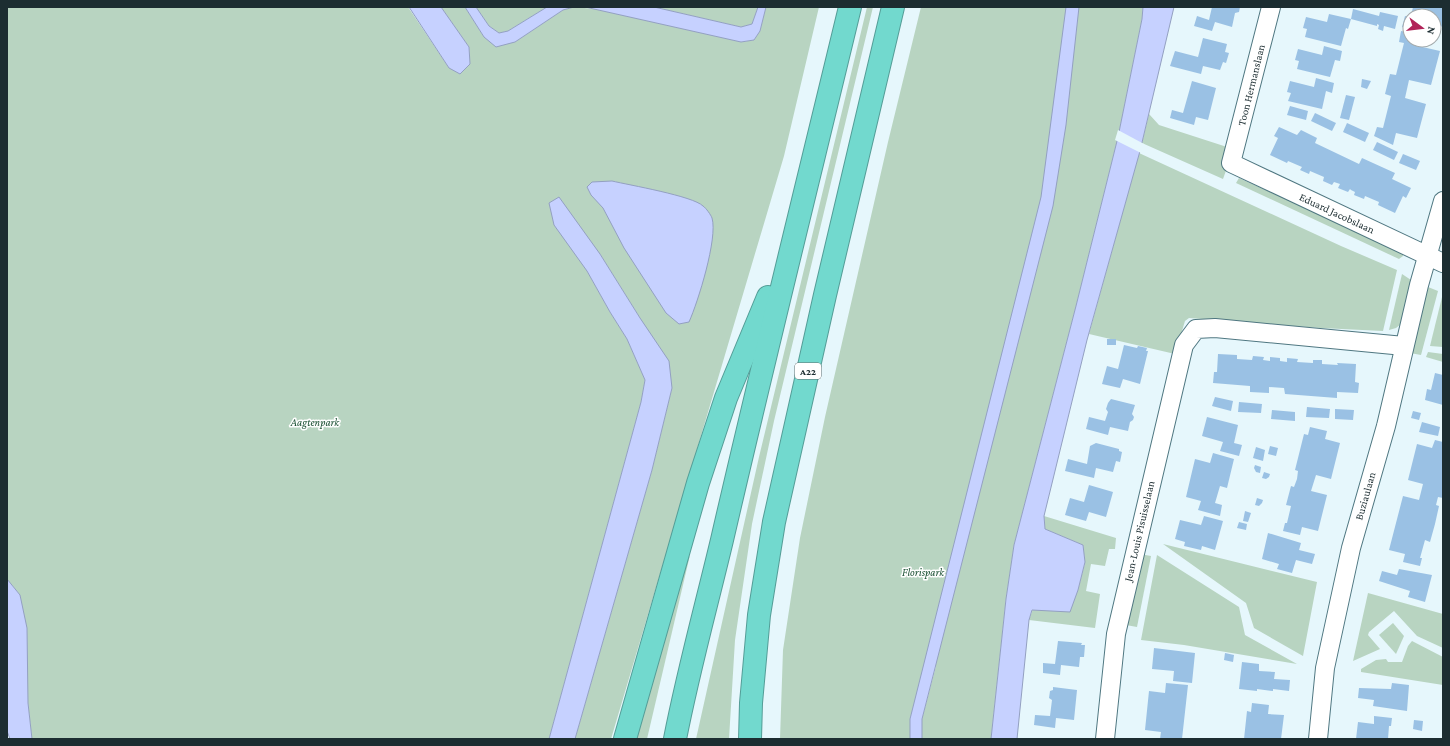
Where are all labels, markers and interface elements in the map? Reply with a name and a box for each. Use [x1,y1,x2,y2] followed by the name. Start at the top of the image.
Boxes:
[1402,8,1442,48] north arrow
[1425,25,1438,36] text: N
[1235,43,1267,127] street label: Toon Hermanslaan
[1297,190,1377,237] street label: Eduard Jacobslaan
[795,363,821,379] road number: A22
[290,416,340,429] park label: Aagtenpark
[1352,471,1378,521] street label: Buziaulaan
[1121,479,1157,584] street label: Jean-Louis Pisuisselaan
[902,566,945,579] park label: Florispark

